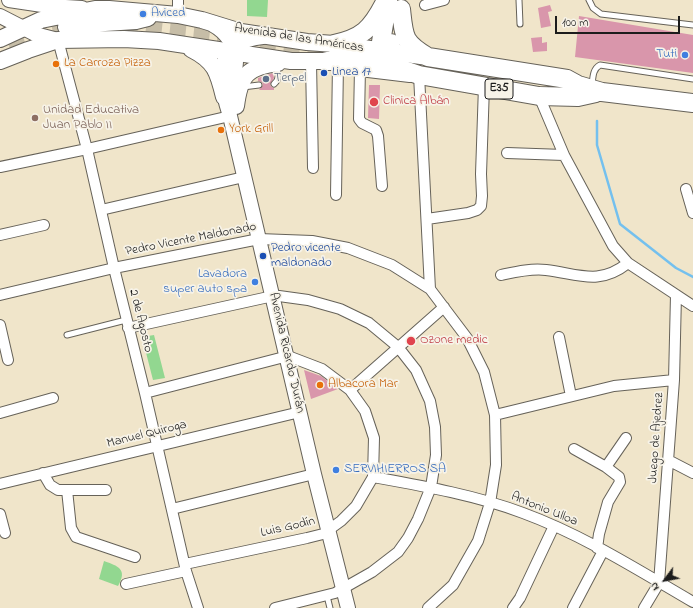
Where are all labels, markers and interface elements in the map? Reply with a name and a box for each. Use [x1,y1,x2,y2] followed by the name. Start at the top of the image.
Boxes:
[151,6,185,22] place label: Aviced
[557,8,682,34] scale bar
[138,9,148,19] marker: Aviced
[562,14,589,32] text: 100 m
[233,21,365,57] street label: Avenida de las Américas
[656,47,677,63] place label: Tuti
[680,50,690,60] marker: Tuti
[64,56,151,72] place label: La Carroza Pizza
[51,59,61,69] marker: La Carroza Pizza
[332,65,371,81] place label: Linea 17
[319,68,329,78] marker: Linea 17
[274,71,306,87] place label: Terpel
[261,74,271,84] marker: Terpel
[485,79,513,99] road number: E35
[383,94,449,110] place label: Clinica Albán
[368,96,380,108] marker: Clinica Albán
[43,103,139,134] place label: Unidad Educativa Juan Pablo II
[30,113,40,123] marker: Unidad Educativa Juan Pablo II
[229,122,273,138] place label: York Grill
[216,125,226,135] marker: York Grill
[124,220,258,260] street label: Pedro Vicente Maldonado
[271,241,340,272] place label: Pedro vicente maldonado
[258,251,268,261] marker: Pedro vicente maldonado
[163,267,247,298] place label: Lavadora super auto spa
[250,277,260,287] marker: Lavadora super auto spa
[125,288,155,354] street label: 2 de Agosto
[265,291,307,415] street label: Avenida Ricardo Durán
[420,333,488,349] place label: Ozone medic
[405,335,417,347] marker: Ozone medic
[328,377,398,393] place label: Albacora Mar
[315,380,325,390] marker: Albacora Mar
[646,392,668,484] street label: Juego de Ajedrez
[105,418,189,452] street label: Manuel Quiroga
[344,462,446,478] place label: SERVIHIERROS SA
[331,465,341,475] marker: SERVIHIERROS SA
[508,490,580,530] street label: Antonio Ulloa
[259,514,317,542] street label: Luis Godín
[645,560,685,600] north arrow
[646,579,664,594] text: N

